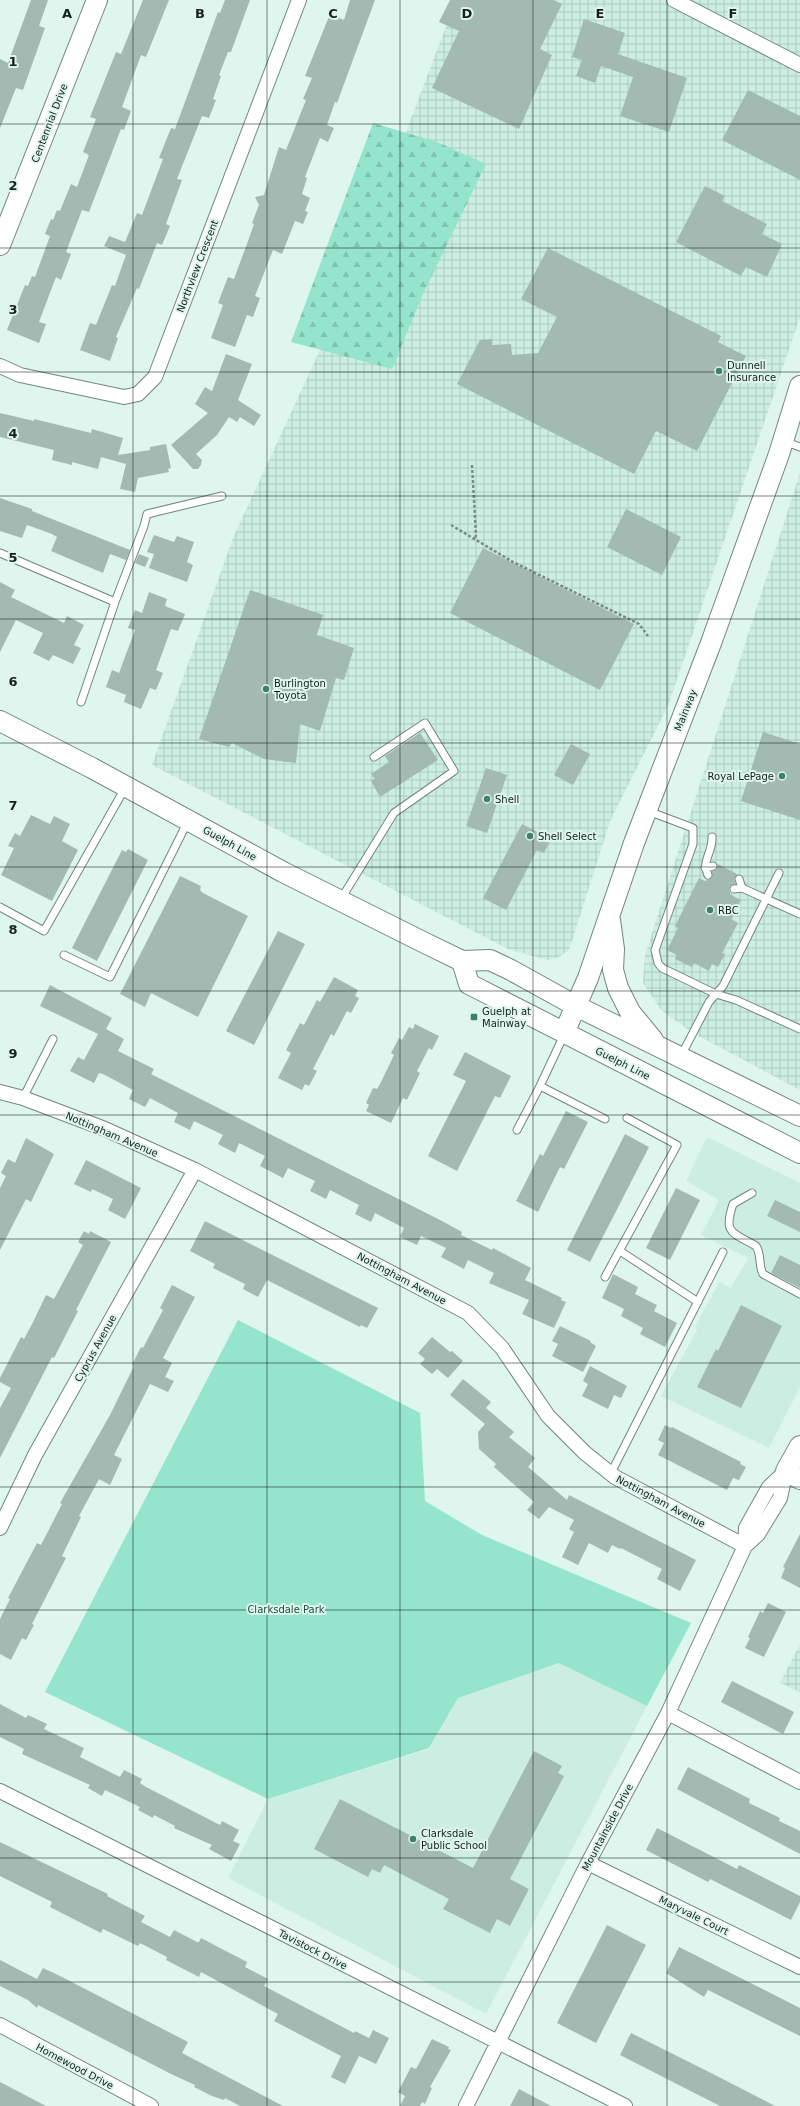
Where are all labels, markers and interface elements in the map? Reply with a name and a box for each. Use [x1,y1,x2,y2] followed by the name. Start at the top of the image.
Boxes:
[62,6,72,21] text: A
[195,6,205,21] text: B
[328,6,338,21] text: C
[462,6,473,21] text: D
[596,6,604,21] text: E
[729,6,737,21] text: F
[8,54,18,69] text: 1
[29,82,70,164] street label: Centennial Drive
[8,178,18,193] text: 2
[175,218,220,314] street label: Northview Crescent
[8,302,18,317] text: 3
[727,360,776,383] place label: Dunnell Insurance
[714,366,724,376] marker: Dunnell Insurance
[8,426,18,441] text: 4
[8,550,18,565] text: 5
[8,674,18,689] text: 6
[273,678,326,701] place label: Burlington Toyota
[261,684,271,694] marker: Burlington Toyota
[672,688,699,733] street label: Mainway
[708,771,774,782] place label: Royal LePage
[777,771,787,781] marker: Royal LePage
[482,794,492,804] marker: Shell
[495,794,519,805] place label: Shell
[8,798,18,813] text: 7
[201,824,259,863] street label: Guelph Line
[525,831,535,841] marker: Shell Select
[538,831,597,842] place label: Shell Select
[705,905,715,915] marker: RBC
[718,905,739,916] place label: RBC
[8,922,18,937] text: 8
[482,1006,531,1029] place label: Guelph at Mainway
[469,1012,479,1022] marker: Guelph at Mainway
[594,1045,652,1082] street label: Guelph Line
[8,1046,18,1061] text: 9
[64,1110,160,1159] street label: Nottingham Avenue
[355,1250,448,1307] street label: Nottingham Avenue
[72,1313,118,1384] street label: Cyprus Avenue
[614,1473,707,1530] street label: Nottingham Avenue
[247,1604,325,1615] park label: Clarksdale Park
[580,1782,635,1873] street label: Mountainside Drive
[421,1828,487,1851] place label: Clarksdale Public School
[408,1834,418,1844] marker: Clarksdale Public School
[657,1894,731,1937] street label: Maryvale Court
[276,1927,349,1972] street label: Tavistock Drive
[34,2041,115,2092] street label: Homewood Drive

